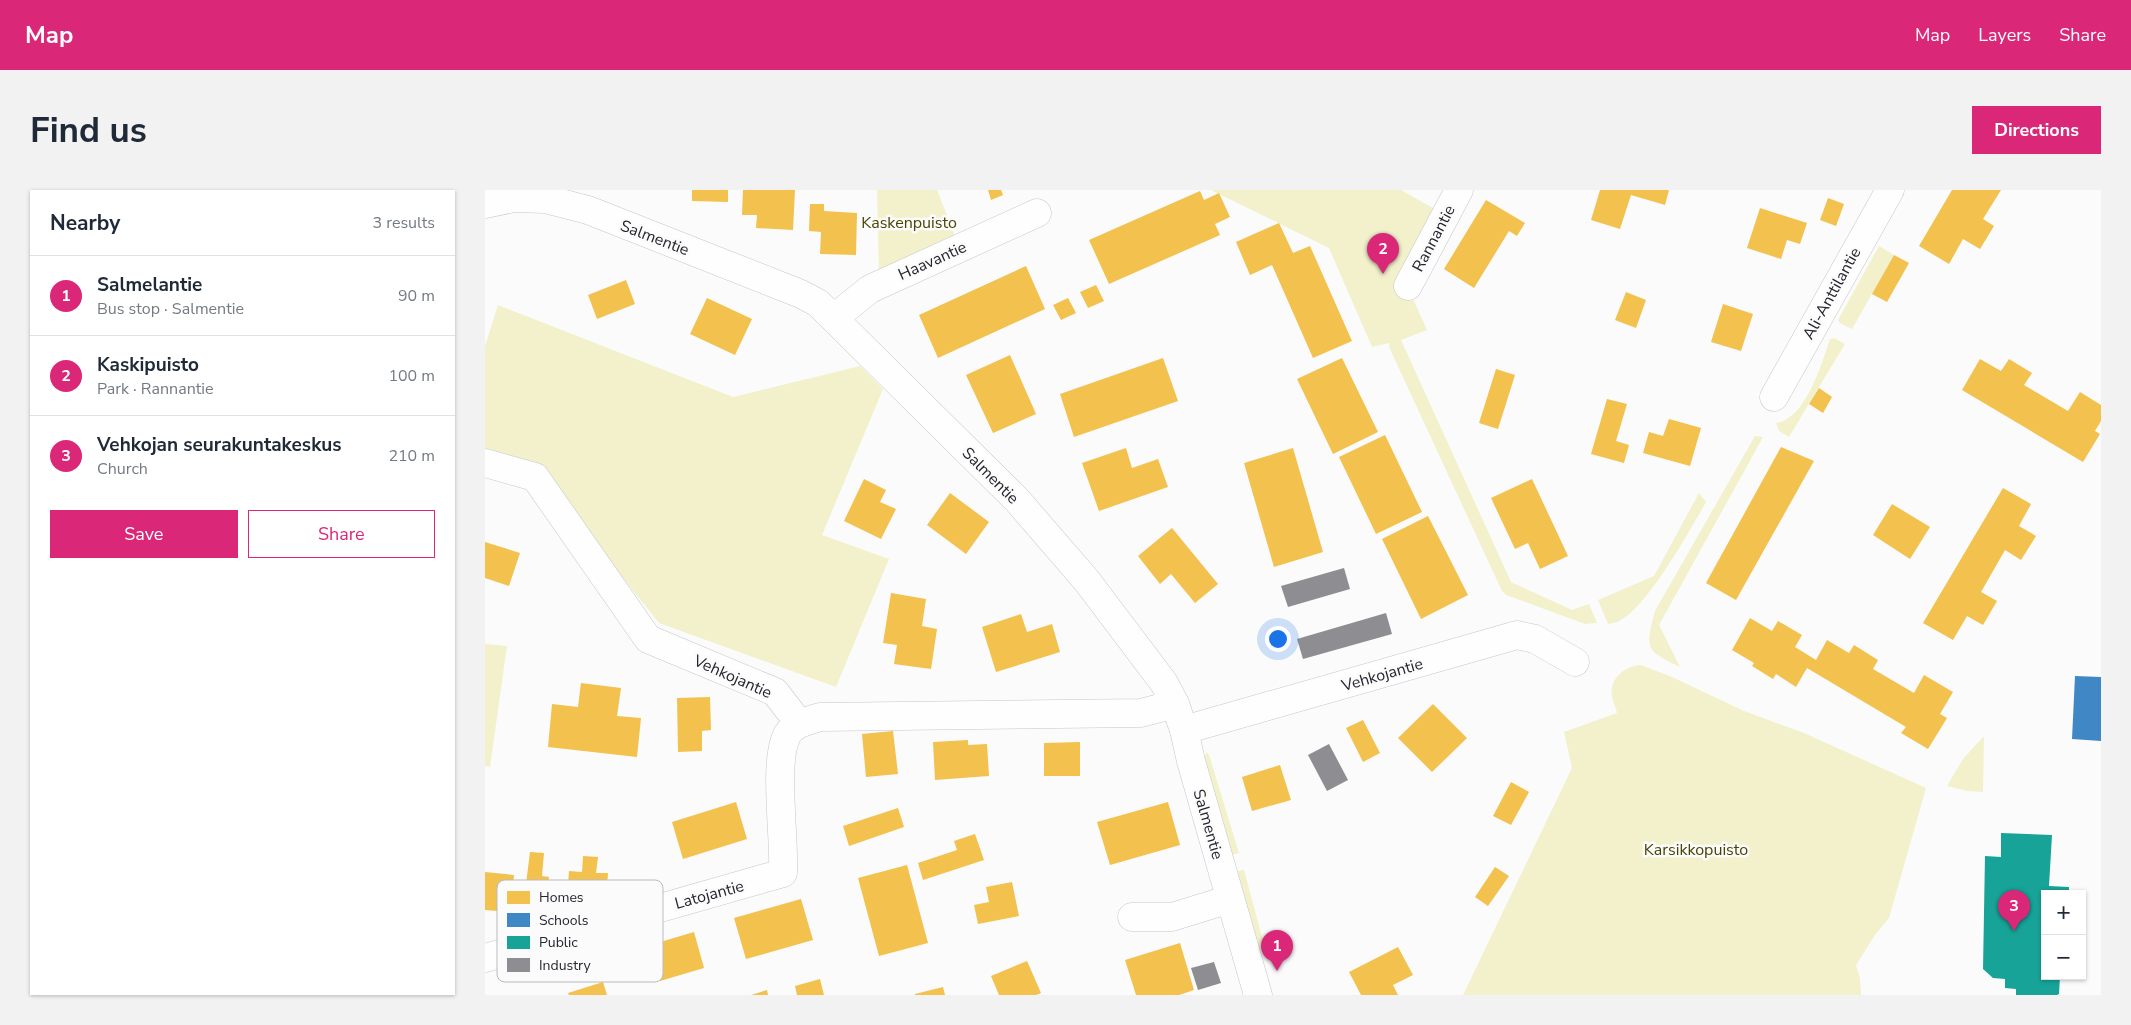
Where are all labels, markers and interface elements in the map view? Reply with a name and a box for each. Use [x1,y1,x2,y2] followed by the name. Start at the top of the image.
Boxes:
[25,19,73,51] text: Map
[1915,23,1950,47] text: Map
[1978,23,2031,47] text: Layers
[2059,23,2106,47] text: Share
[1972,106,2101,154] button: Directions
[30,107,147,154] text: Find us
[1407,201,1461,276] street label: Rannantie
[50,209,120,237] text: Nearby
[373,212,435,234] text: 3 results
[861,212,957,234] park label: Kaskenpuisto
[617,215,692,261] street label: Salmentie
[1367,233,1399,274] pin: 2
[895,236,970,286] street label: Haavantie
[1797,243,1866,344] street label: Ali-Anttilantie
[97,272,202,298] text: Salmelantie
[61,285,71,307] text: 1
[398,285,435,307] text: 90 m
[97,298,244,320] text: Bus stop · Salmentie
[97,352,199,378] text: Kaskipuisto
[61,365,71,387] text: 2
[388,365,435,387] text: 100 m
[97,378,214,400] text: Park · Rannantie
[97,432,342,458] text: Vehkojan seurakuntakeskus
[957,442,1024,509] street label: Salmentie
[61,445,71,467] text: 3
[388,445,435,467] text: 210 m
[97,458,148,480] text: Church
[50,510,238,558] button: Save
[248,510,435,558] button: Share
[1265,626,1291,652] your location
[689,649,775,704] street label: Vehkojantie
[1338,653,1425,697] street label: Vehkojantie
[1188,787,1229,862] street label: Salmentie
[1644,839,1748,861] park label: Karsikkopuisto
[672,875,746,915] street label: Latojantie
[497,880,663,982] legend
[539,888,584,907] text: Homes
[1998,890,2030,931] pin: 3
[2041,890,2086,980] map controls
[2041,890,2086,935] button: +
[539,911,589,930] text: Schools
[1261,930,1293,971] pin: 1
[539,933,578,952] text: Public
[2041,935,2086,980] button: −
[539,956,592,975] text: Industry

